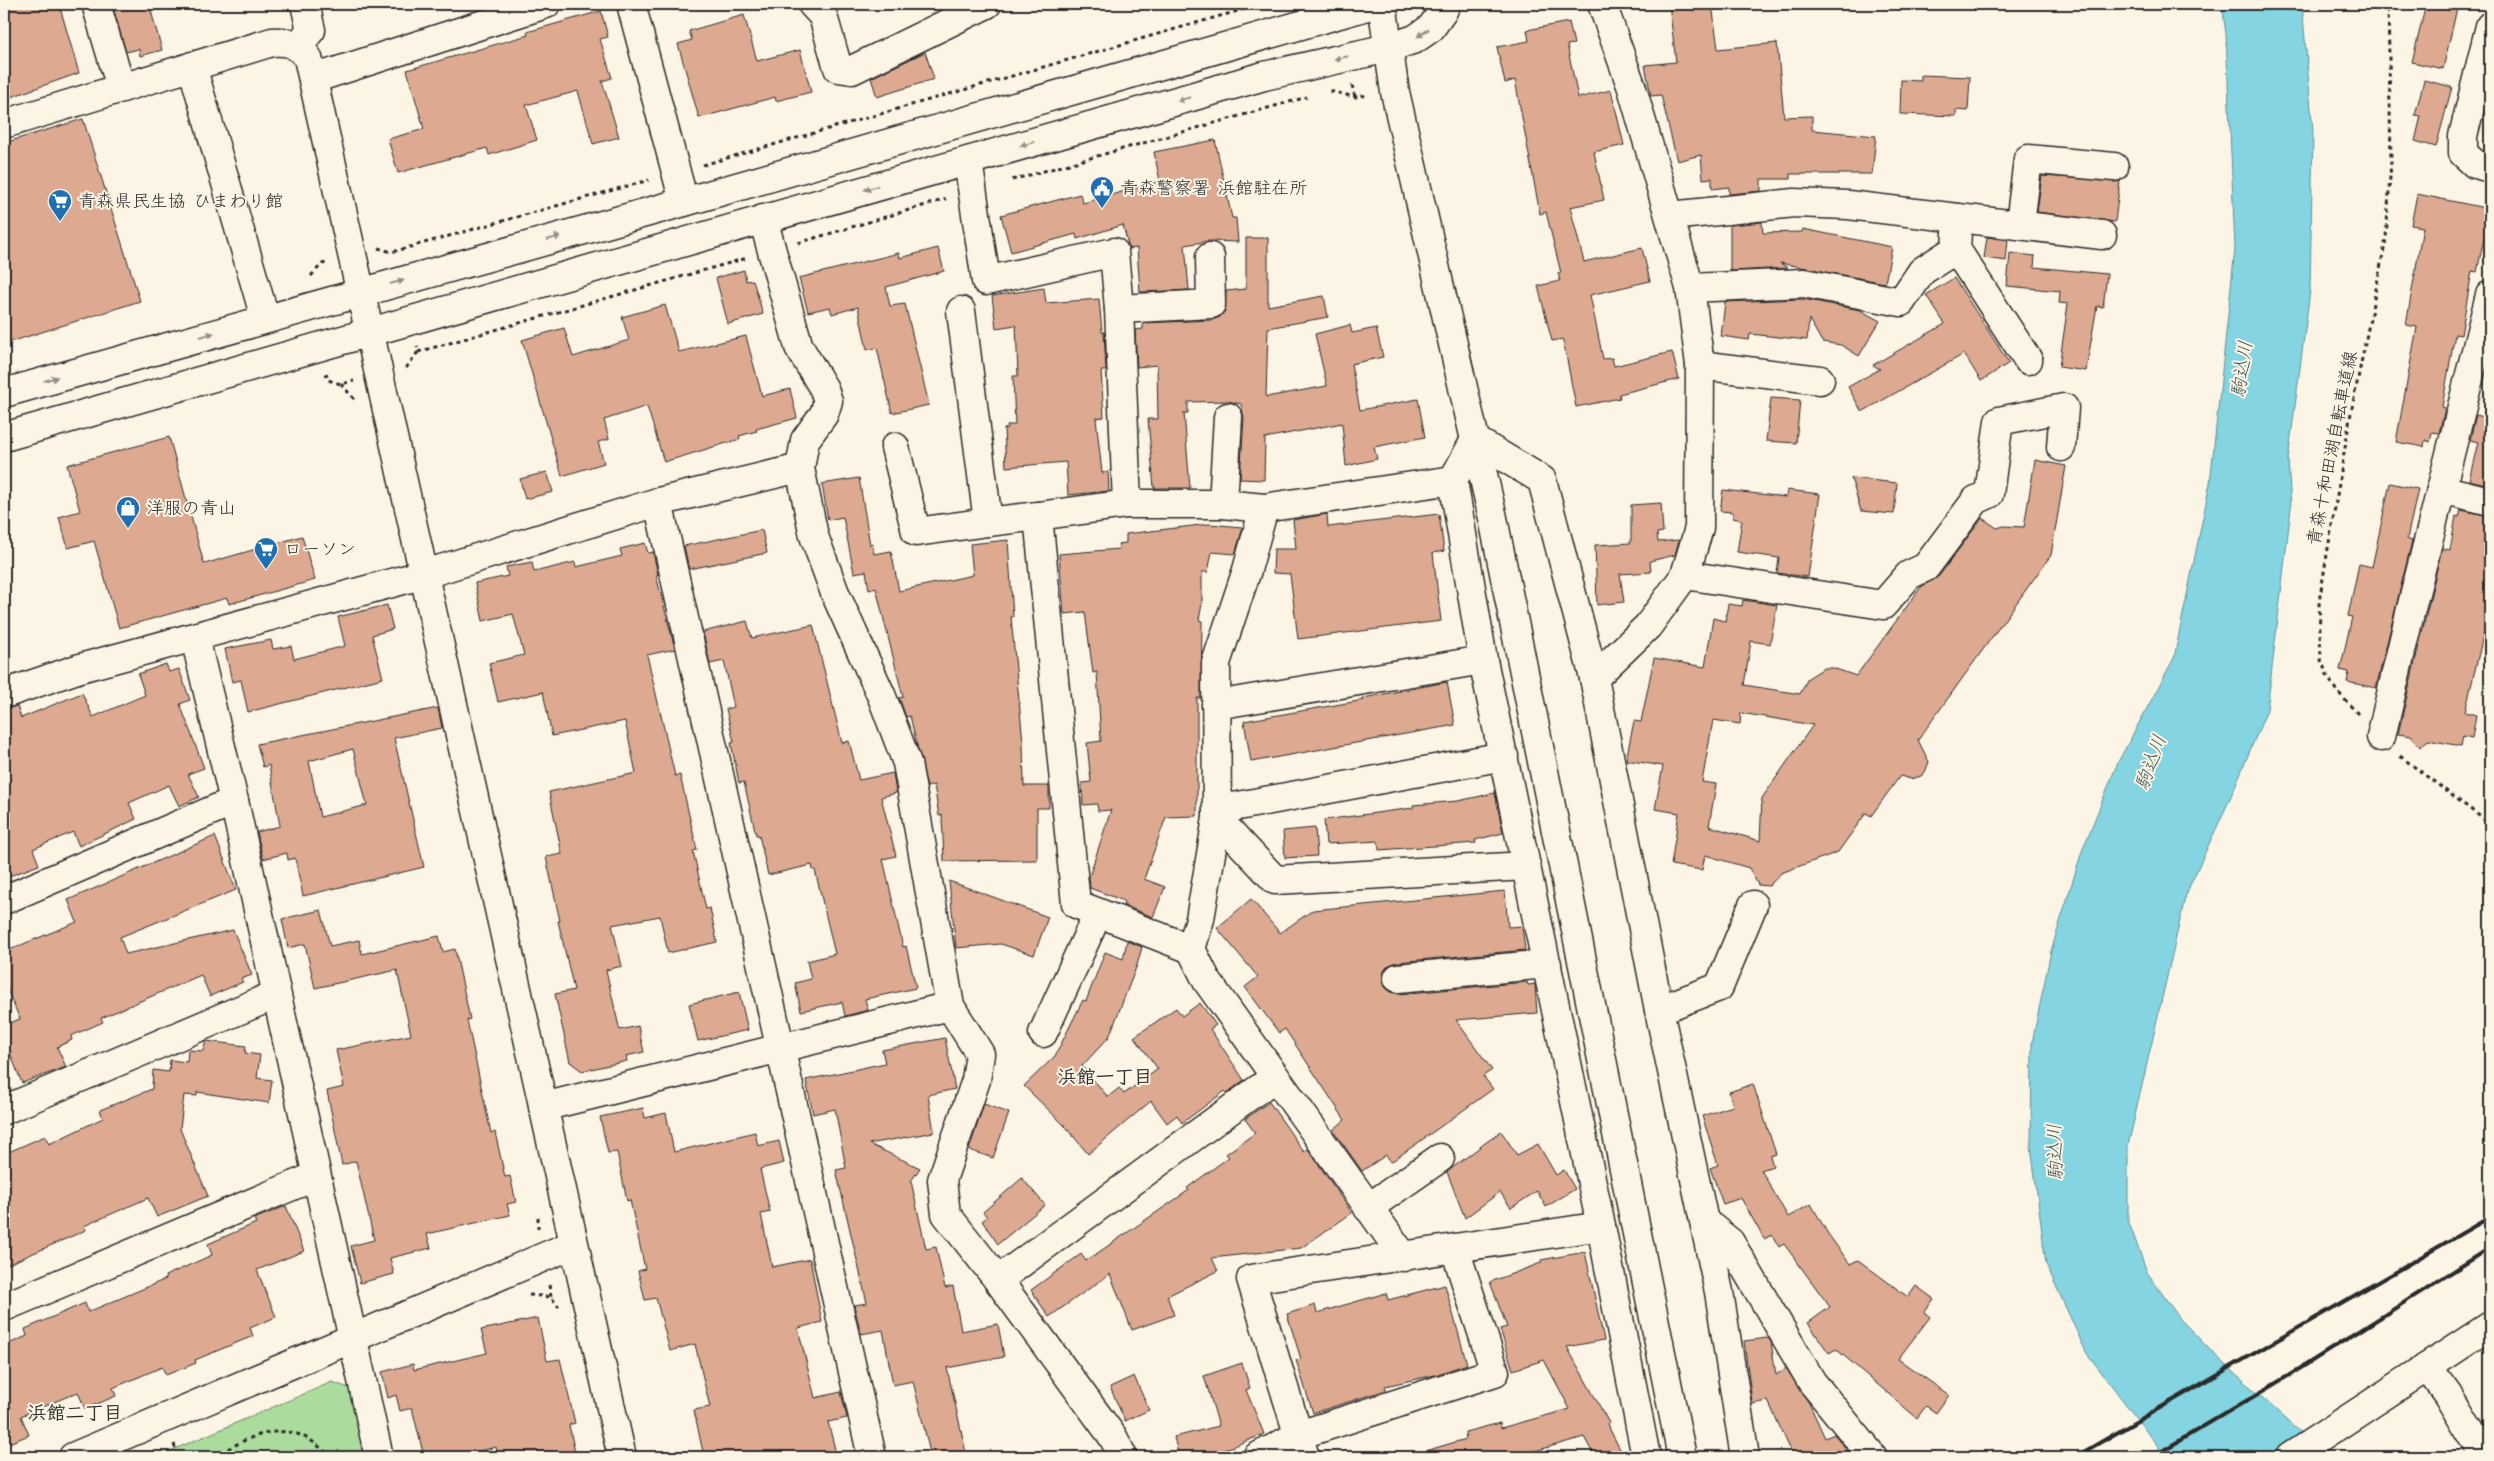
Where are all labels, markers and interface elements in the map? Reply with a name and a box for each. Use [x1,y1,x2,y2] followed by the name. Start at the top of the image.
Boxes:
[1417,29,1430,38] one-way arrow
[1333,54,1348,62] one-way arrow
[1176,95,1191,103] one-way arrow
[1020,140,1035,148] one-way arrow
[1089,175,1115,209] public building icon: 青森警察署 浜館駐在所
[1120,175,1307,204] place label: 青森警察署 浜館駐在所
[863,185,878,193] one-way arrow
[47,188,73,222] supermarket icon: 青森県民生協 ひまわり館
[78,188,283,217] place label: 青森県民生協 ひまわり館
[546,234,561,242] one-way arrow
[390,278,405,286] one-way arrow
[199,331,215,339] one-way arrow
[2224,339,2262,400] water label: 駒込川
[2300,348,2367,548] street label: 青森十和田湖自転車道線
[43,375,58,383] one-way arrow
[115,495,141,529] shop icon: 洋服の青山
[146,495,236,524] place label: 洋服の青山
[253,536,279,570] supermarket icon: ローソン
[284,536,356,565] place label: ローソン
[2128,731,2176,795] water label: 駒込川
[1057,1063,1153,1093] district label: 浜館一丁目
[2040,1123,2072,1181] water label: 駒込川
[27,1399,123,1429] district label: 浜館二丁目

